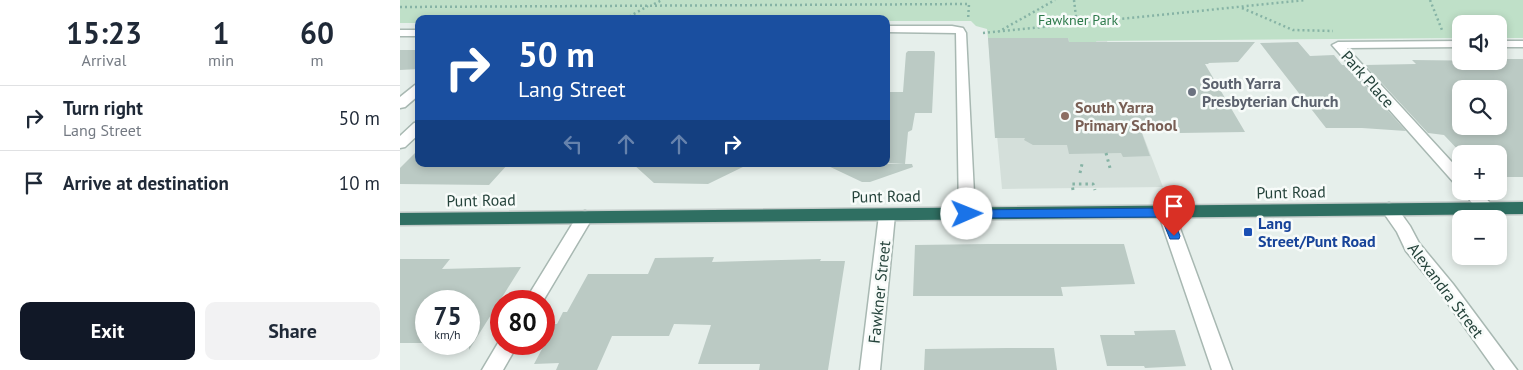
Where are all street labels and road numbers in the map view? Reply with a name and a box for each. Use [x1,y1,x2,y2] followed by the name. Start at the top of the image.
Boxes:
[1337,46,1399,112] street label: Park Place
[1256,181,1326,203] street label: Punt Road
[851,185,921,207] street label: Punt Road
[446,189,516,211] street label: Punt Road
[864,239,894,344] street label: Fawkner Street
[1404,239,1489,342] street label: Alexandra Street

